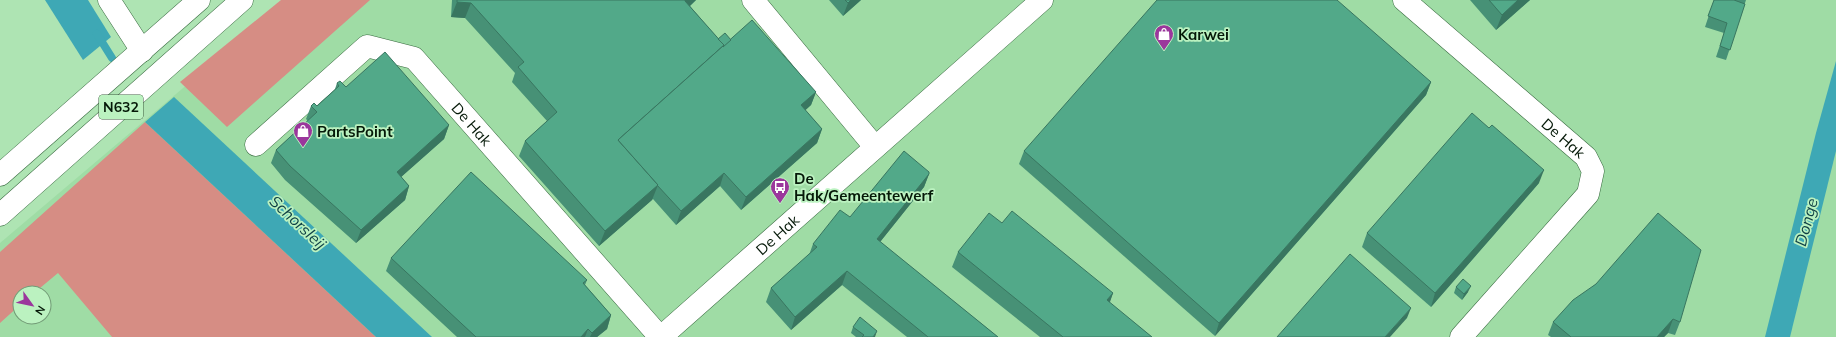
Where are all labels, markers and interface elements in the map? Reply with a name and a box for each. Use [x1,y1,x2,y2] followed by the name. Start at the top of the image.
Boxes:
[1153,23,1175,51] shop icon: Karwei
[1178,25,1229,44] place label: Karwei
[99,95,143,119] road number: N632
[448,98,496,150] street label: De Hak
[1538,114,1590,162] street label: De Hak
[292,120,314,148] shop icon: PartsPoint
[317,122,393,141] place label: PartsPoint
[794,169,934,205] place label: De Hak/Gemeentewerf
[769,176,791,204] bus stop icon: De Hak/Gemeentewerf
[266,191,331,253] water label: Schorsleij
[1790,196,1822,248] water label: Donge
[751,210,803,259] street label: De Hak
[12,285,52,325] north arrow
[32,303,49,318] text: N

